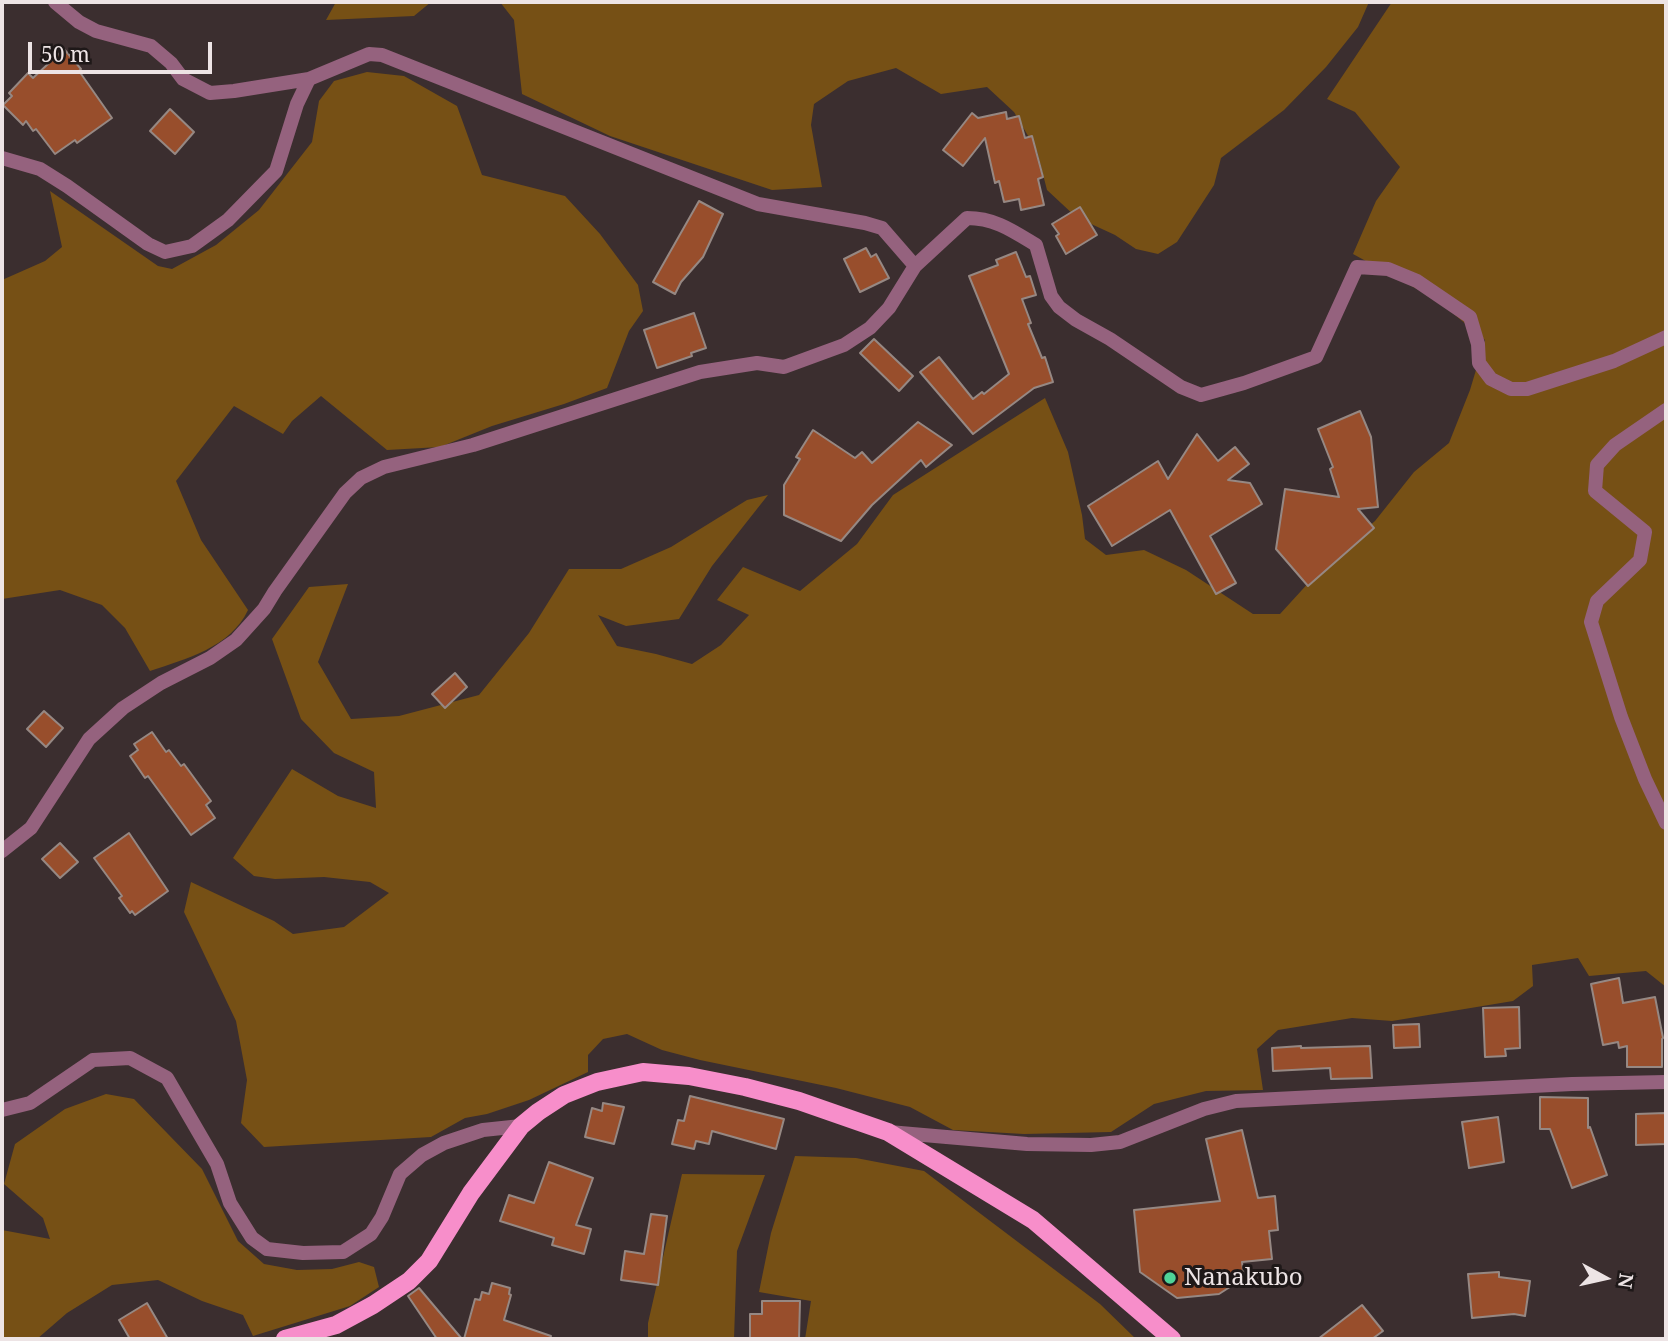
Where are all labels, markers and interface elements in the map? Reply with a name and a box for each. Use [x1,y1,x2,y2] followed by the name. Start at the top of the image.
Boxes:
[32,28,215,72] scale bar
[41,40,90,68] text: 50 m
[1570,1243,1640,1313] north arrow
[1184,1264,1303,1292] place label: Nanakubo
[1162,1270,1178,1286] marker: Nanakubo
[1612,1272,1640,1290] text: N

